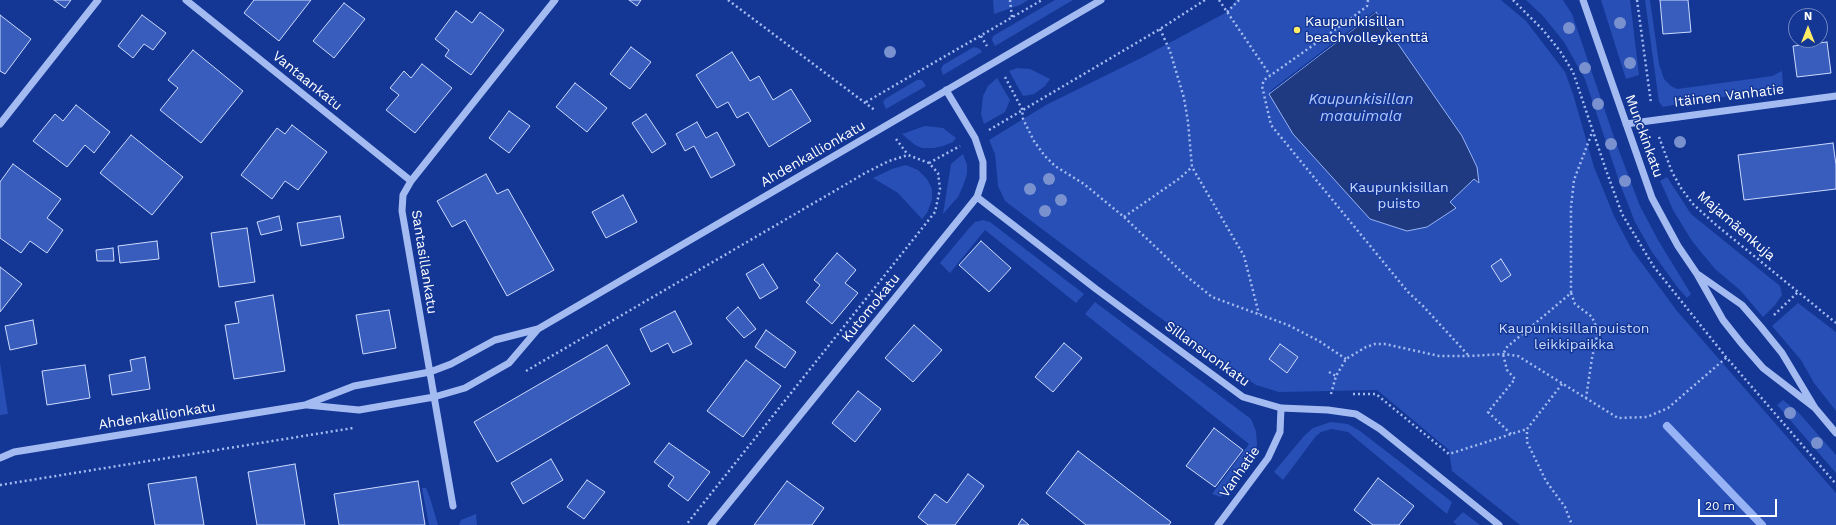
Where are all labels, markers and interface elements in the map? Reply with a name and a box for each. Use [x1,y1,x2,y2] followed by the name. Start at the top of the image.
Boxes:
[1788,8,1828,48] north arrow
[1804,10,1812,23] text: N
[1305,14,1428,46] place label: Kaupunkisillan beachvolleykenttä
[1292,25,1302,35] marker: Kaupunkisillan beachvolleykenttä
[269,48,345,114] street label: Vantaankatu
[1673,81,1785,111] street label: Itäinen Vanhatie
[1308,91,1414,126] water label: Kaupunkisillan maauimala
[1621,92,1667,180] street label: Munckinkatu
[758,117,868,191] street label: Ahdenkallionkatu
[1349,180,1449,212] park label: Kaupunkisillan puisto
[1694,188,1778,264] street label: Majamäenkuja
[407,209,441,315] street label: Santasillankatu
[838,270,904,346] street label: Kutomokatu
[1161,318,1253,390] street label: Sillansuonkatu
[1498,321,1650,354] park label: Kaupunkisillanpuiston leikkipaikka
[97,398,217,434] street label: Ahdenkallionkatu
[1216,443,1264,501] street label: Vanhatie
[1700,491,1779,517] scale bar
[1705,499,1735,513] text: 20 m

